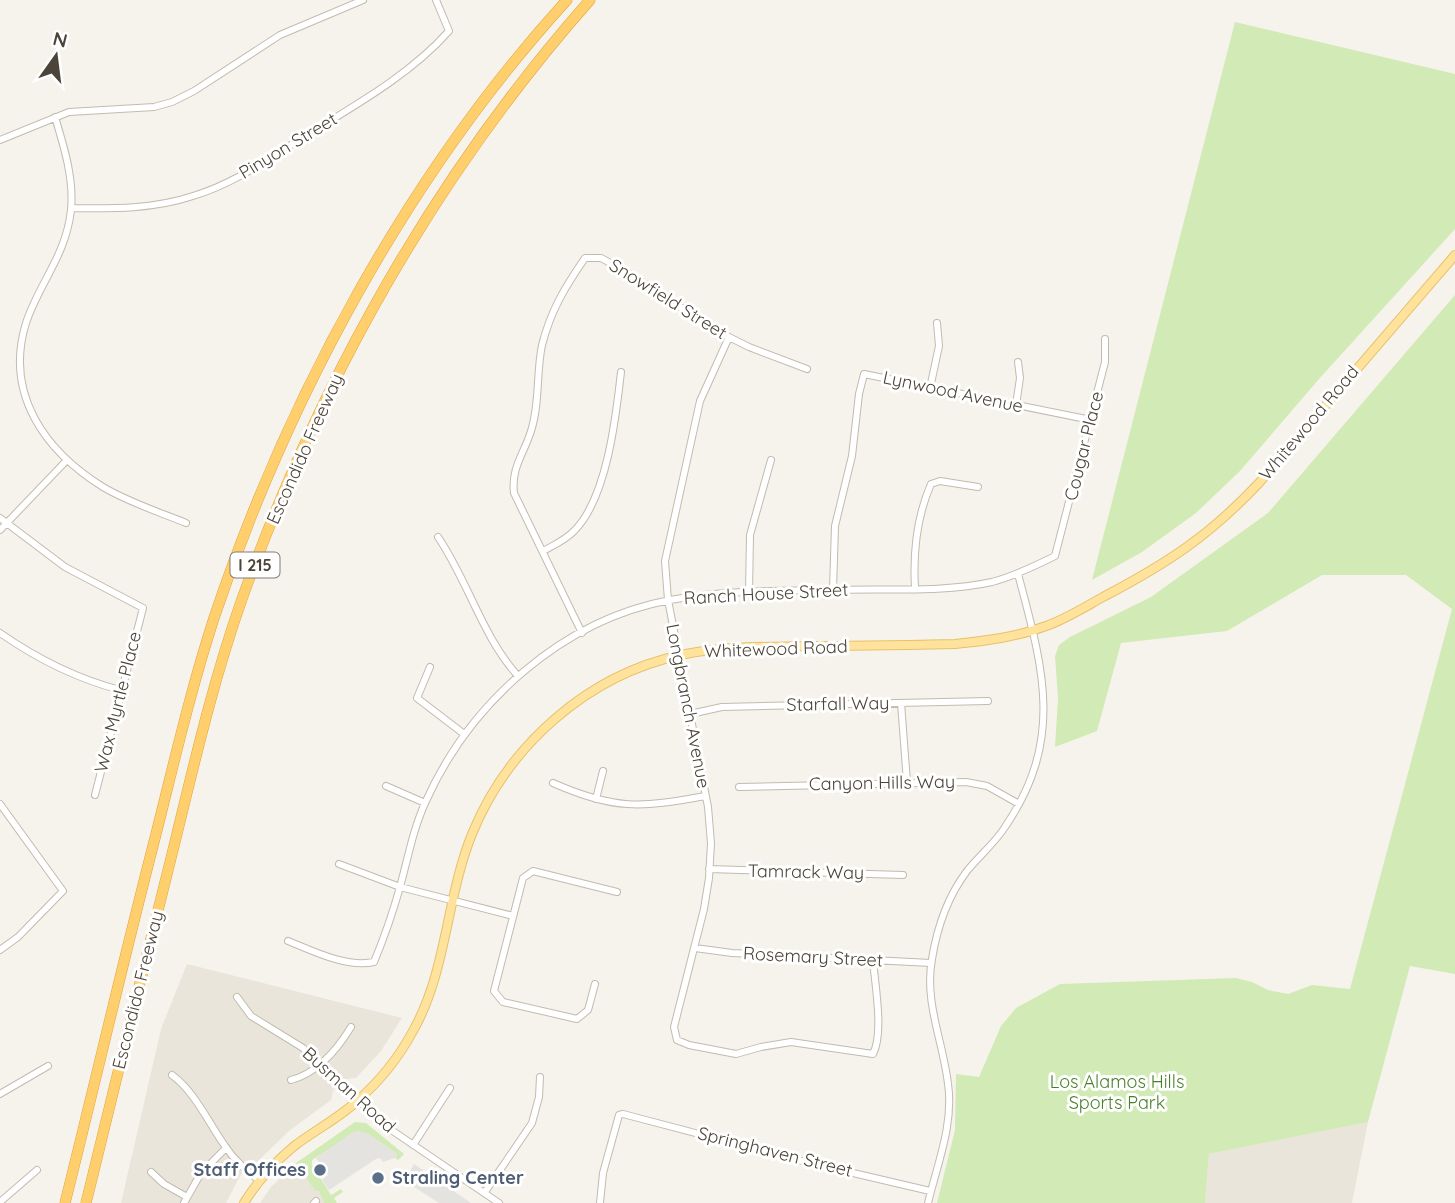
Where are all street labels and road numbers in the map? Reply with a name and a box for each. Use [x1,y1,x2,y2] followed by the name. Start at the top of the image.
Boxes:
[234,107,341,184] street label: Pinyon Street
[605,253,731,344] street label: Snowfield Street
[1254,360,1364,485] street label: Whitewood Road
[881,365,1025,418] street label: Lynwood Avenue
[261,370,348,528] street label: Escondido Freeway
[1059,389,1108,503] street label: Cougar Place
[230,552,280,578] road number: I 215
[683,578,849,609] street label: Ranch House Street
[661,622,716,790] street label: Longbranch Avenue
[89,629,146,775] street label: Wax Myrtle Place
[704,635,848,662] street label: Whitewood Road
[786,691,890,716] street label: Starfall Way
[809,770,955,795] street label: Canyon Hills Way
[748,859,864,884] street label: Tamrack Way
[107,908,168,1071] street label: Escondido Freeway
[742,941,884,972] street label: Rosemary Street
[298,1042,401,1138] street label: Busman Road
[695,1121,855,1182] street label: Springhaven Street

